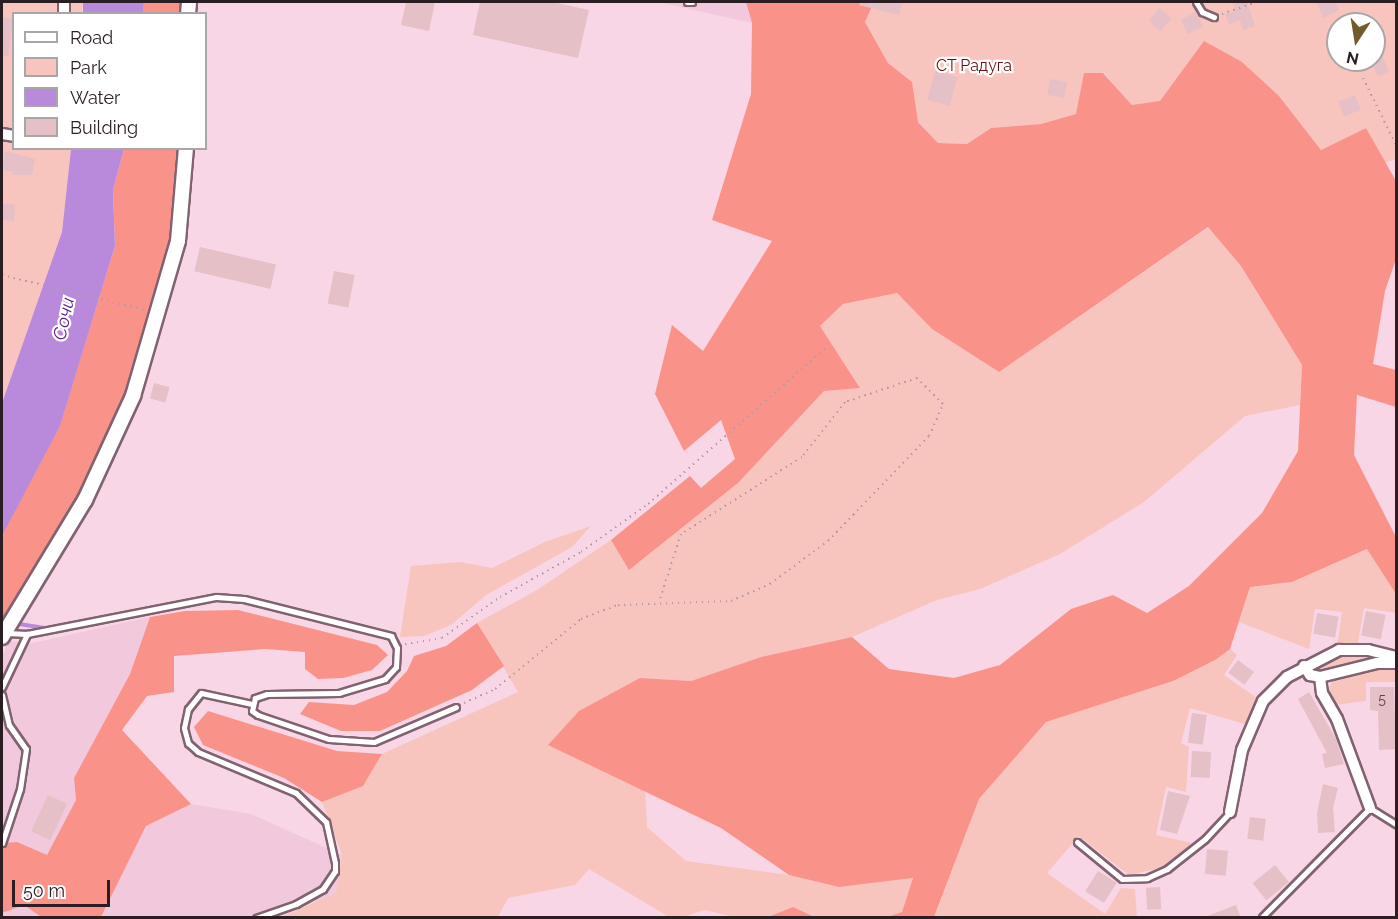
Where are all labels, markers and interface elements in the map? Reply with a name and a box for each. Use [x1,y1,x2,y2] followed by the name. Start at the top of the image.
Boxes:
[12,12,207,150] legend
[1326,12,1386,72] north arrow
[70,27,113,48] text: Road
[1345,48,1361,69] text: N
[936,56,1012,76] park label: СТ Радуга
[70,57,107,78] text: Park
[70,87,120,108] text: Water
[70,117,138,138] text: Building
[49,296,79,342] water label: Сочи
[1378,691,1386,707] house number: 5
[15,868,112,906] scale bar
[23,880,65,901] text: 50 m

